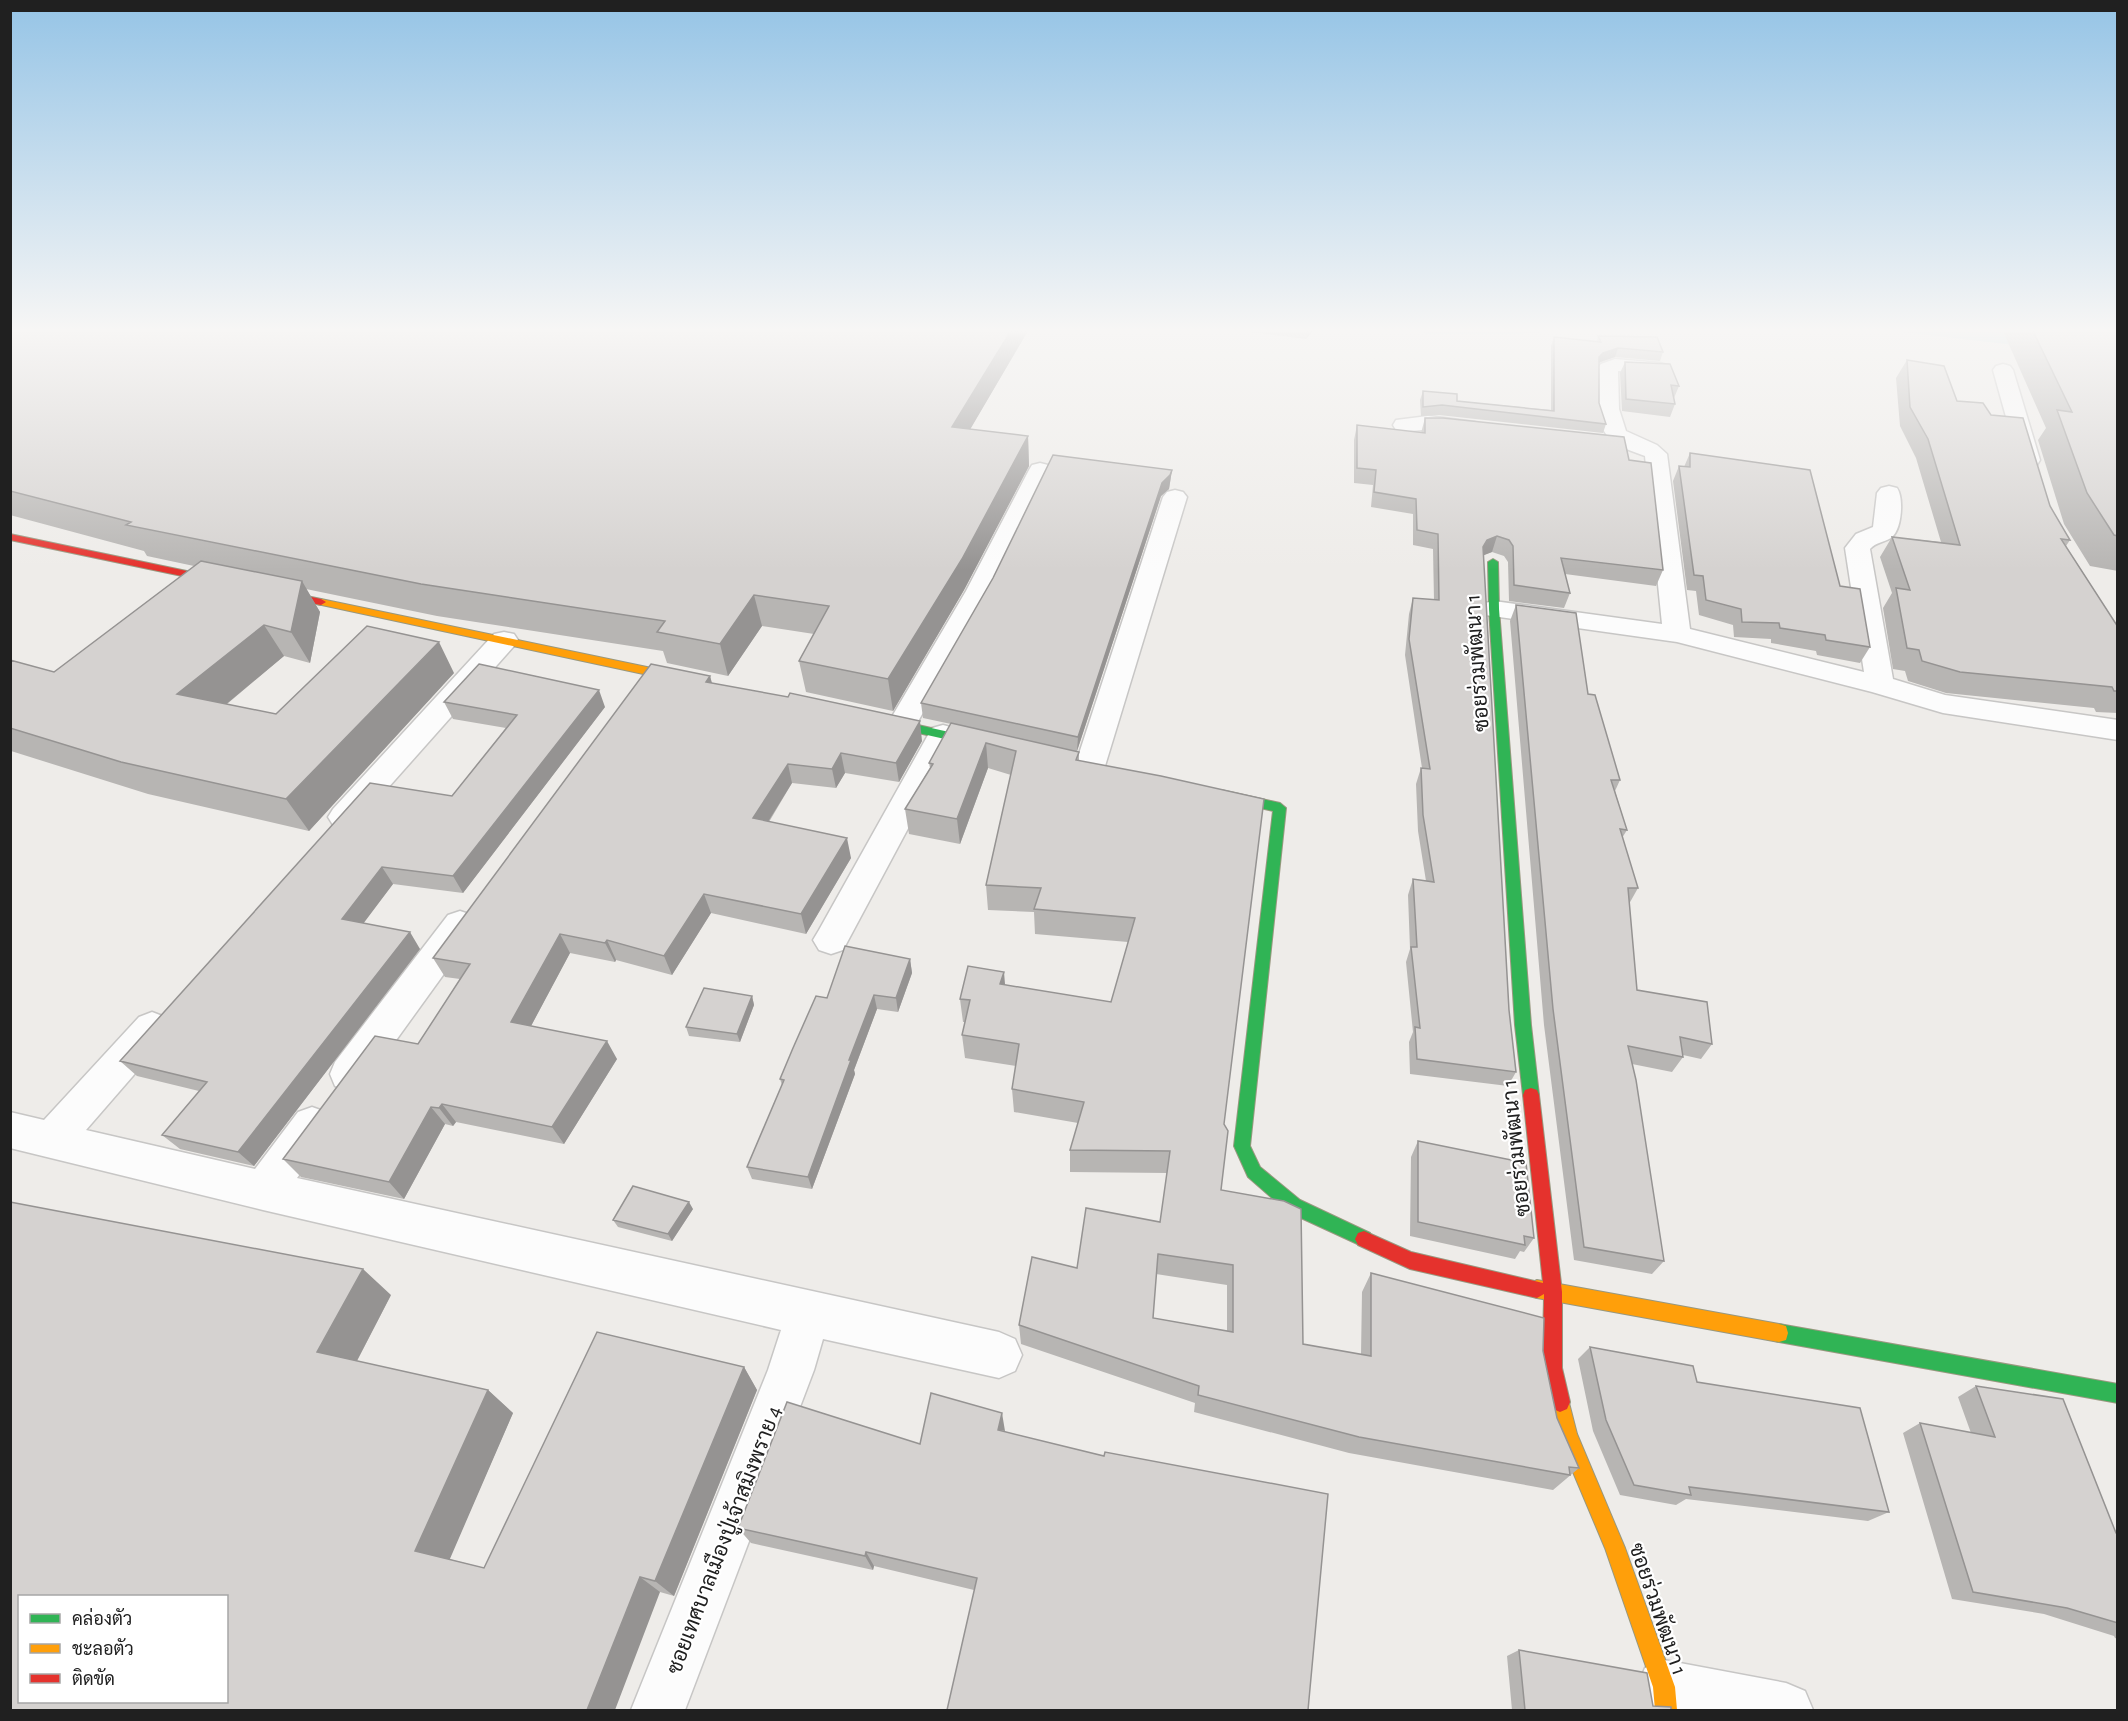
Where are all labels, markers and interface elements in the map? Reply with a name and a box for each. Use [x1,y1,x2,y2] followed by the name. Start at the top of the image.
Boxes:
[1460,593,1493,733] street label: ซอยร่วมพัฒนา 1
[1497,1078,1534,1218] street label: ซอยร่วมพัฒนา 1
[660,1402,789,1678] street label: ซอยเทศบาลเมืองปู่เจ้าสมิงพราย 4
[1625,1540,1692,1678] street label: ซอยร่วมพัฒนา 1
[18,1595,228,1703] legend
[72,1607,132,1629] text: คล่องตัว
[72,1638,134,1659] text: ชะลอตัว
[72,1668,115,1689] text: ติดขัด

